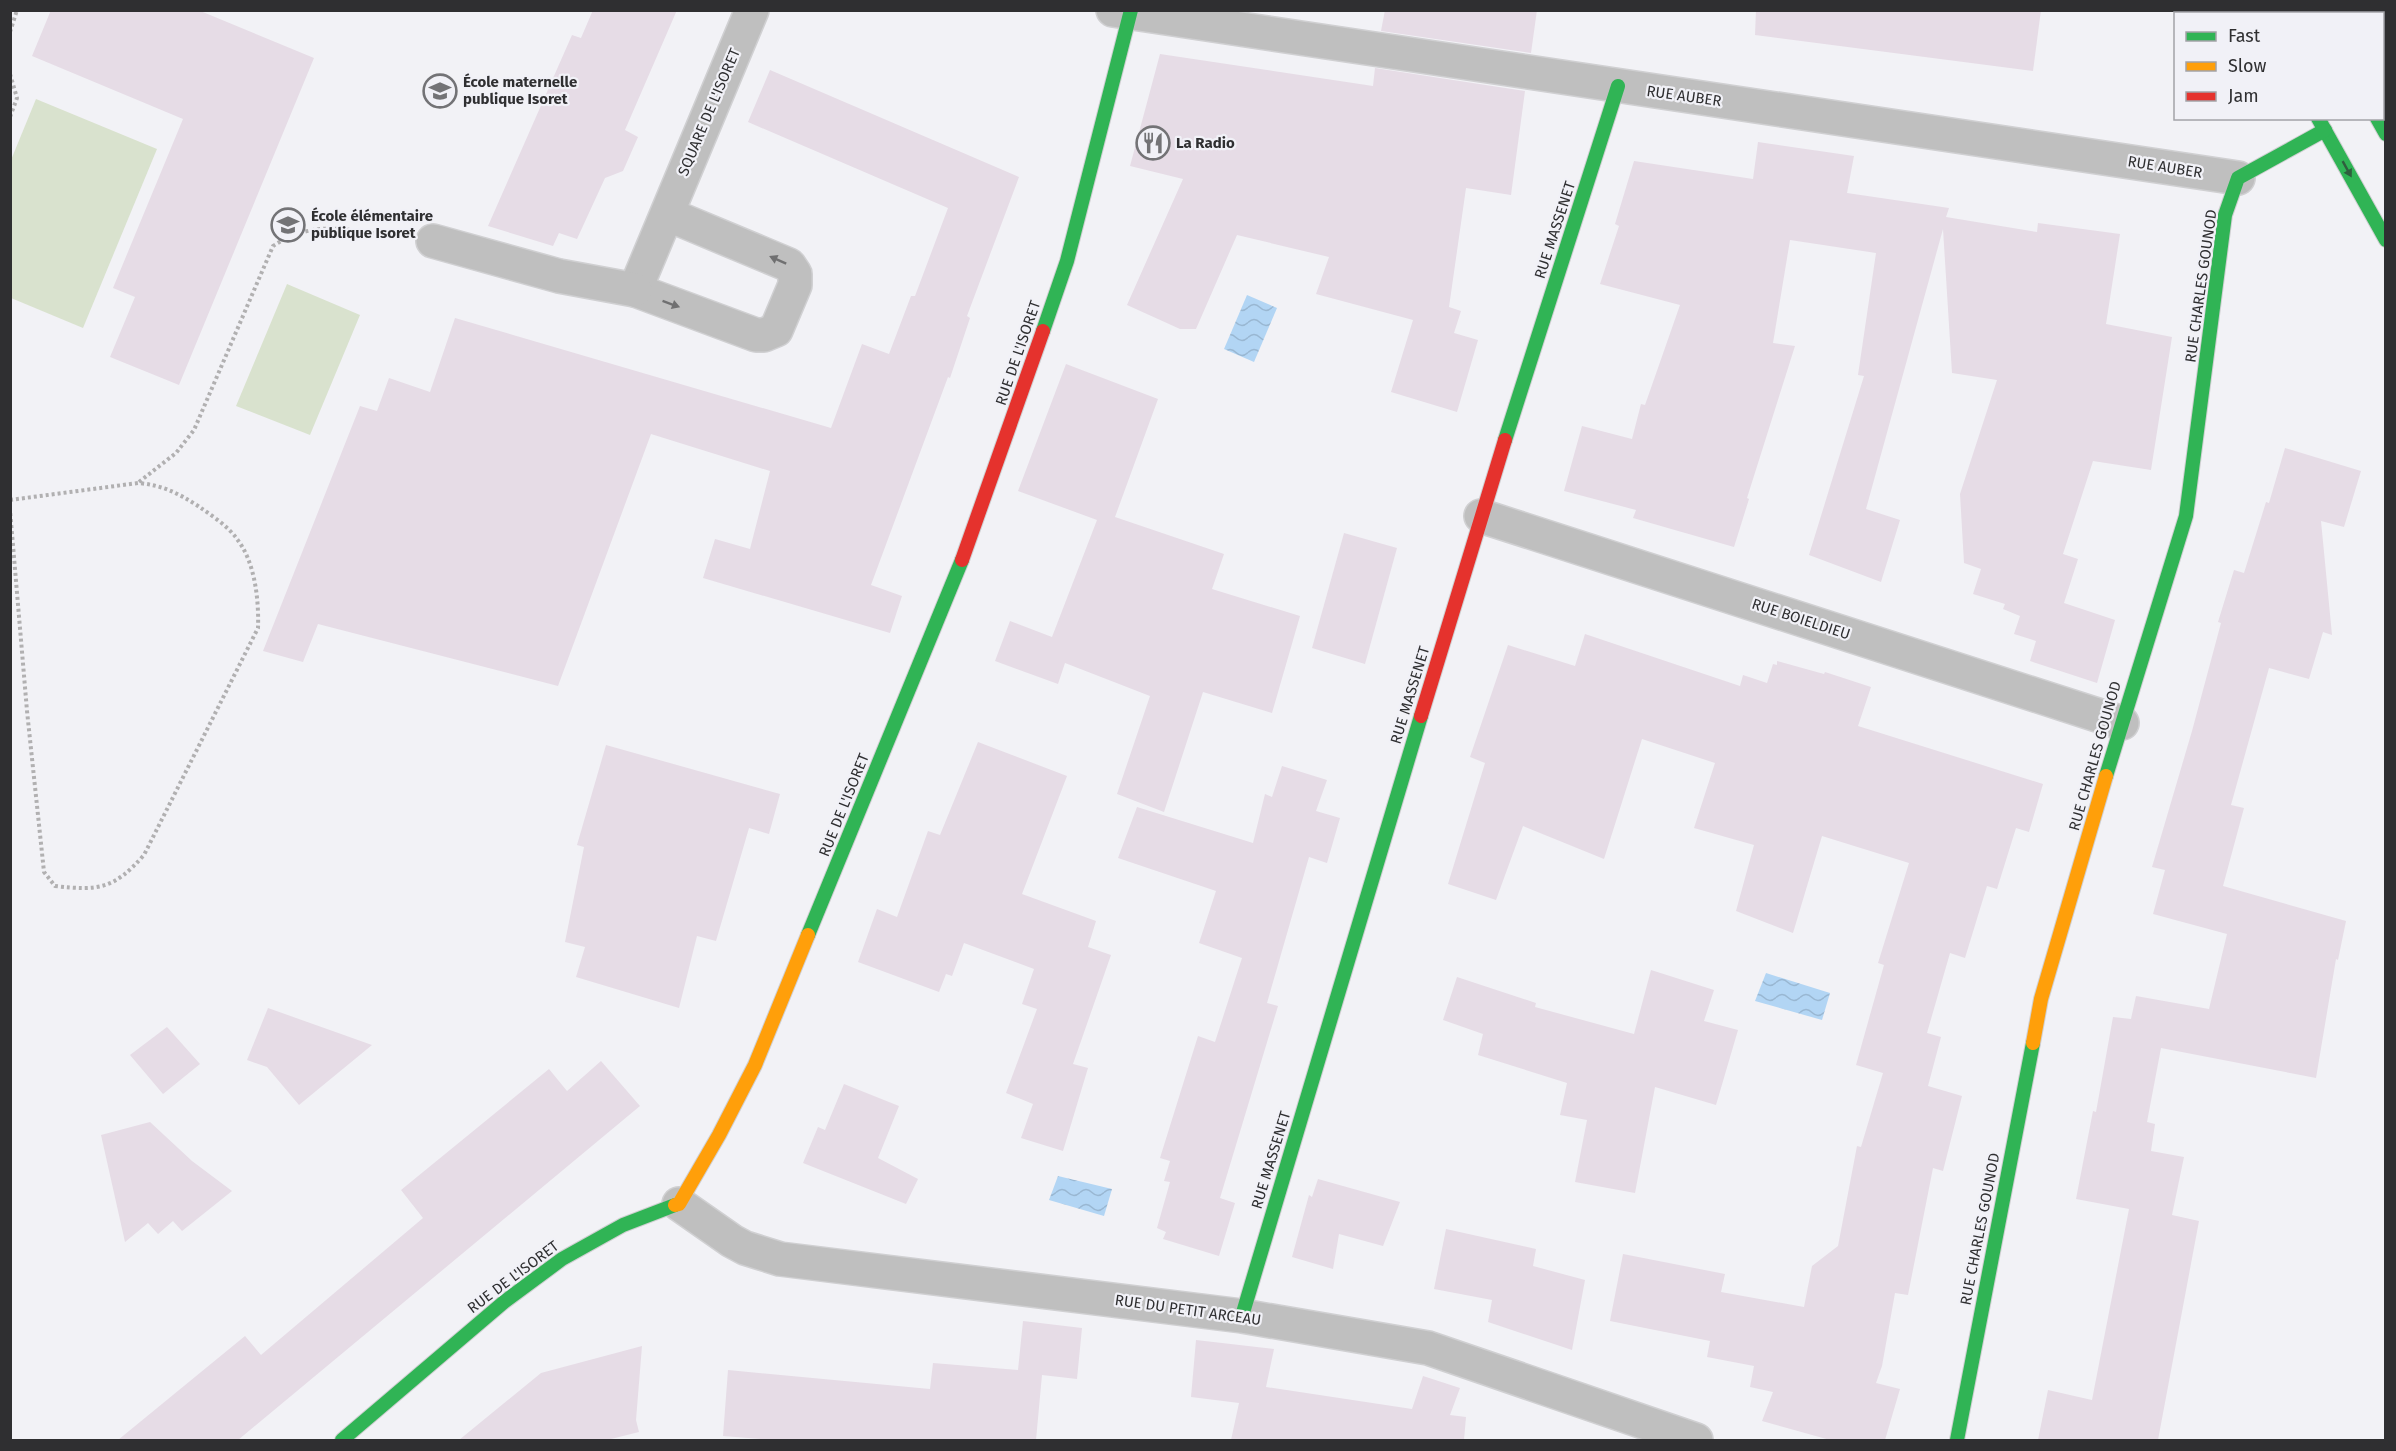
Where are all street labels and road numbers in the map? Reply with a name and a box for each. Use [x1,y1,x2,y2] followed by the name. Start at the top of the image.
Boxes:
[674,45,744,178] street label: SQUARE DE L'ISORET
[1645,82,1723,110] street label: RUE AUBER
[2126,152,2204,182] street label: RUE AUBER
[1531,179,1579,281] street label: RUE MASSENET
[2181,208,2221,364] street label: RUE CHARLES GOUNOD
[992,298,1044,408] street label: RUE DE L'ISORET
[1750,595,1852,643] street label: RUE BOIELDIEU
[1387,644,1433,746] street label: RUE MASSENET
[2065,679,2125,833] street label: RUE CHARLES GOUNOD
[815,751,873,859] street label: RUE DE L'ISORET
[1248,1109,1294,1211] street label: RUE MASSENET
[1956,1151,2004,1307] street label: RUE CHARLES GOUNOD
[464,1237,562,1317] street label: RUE DE L'ISORET
[1114,1291,1262,1329] street label: RUE DU PETIT ARCEAU

